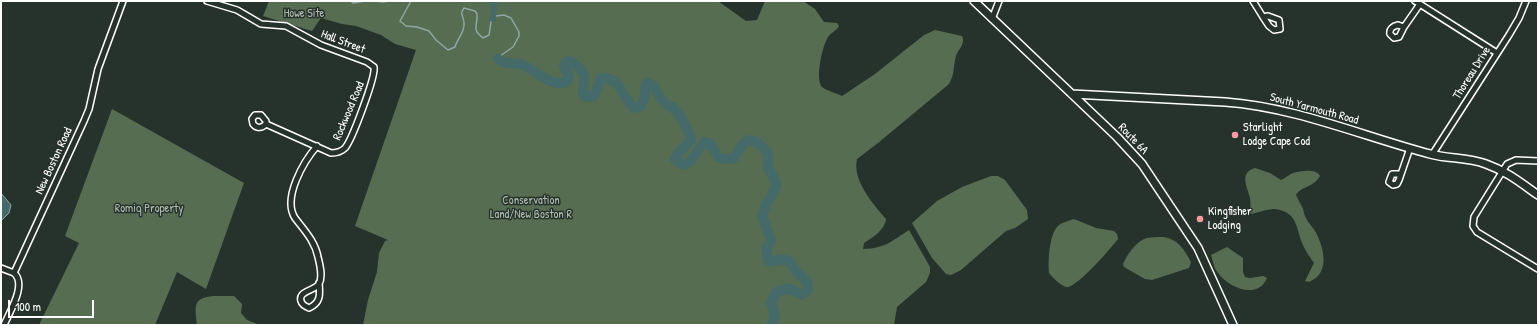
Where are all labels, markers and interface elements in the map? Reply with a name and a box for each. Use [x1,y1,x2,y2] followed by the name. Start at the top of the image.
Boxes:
[284,7,324,21] park label: Howe Site
[319,27,367,57] street label: Hall Street
[1450,44,1494,102] street label: Thoreau Drive
[330,80,368,142] street label: Rockwood Road
[1268,90,1360,128] street label: South Yarmouth Road
[1115,121,1151,157] street label: Route 6A
[1243,121,1310,149] place label: Starlight Lodge Cape Cod
[32,125,76,197] street label: New Boston Road
[1230,130,1240,140] marker: Starlight Lodge Cape Cod
[490,194,572,222] park label: Conservation Land/New Boston R
[115,202,183,216] park label: Romiq Property
[1208,205,1252,233] place label: Kingfisher Lodging
[1195,214,1205,224] marker: Kingfisher Lodging
[10,292,96,318] scale bar
[15,298,41,315] text: 100 m

